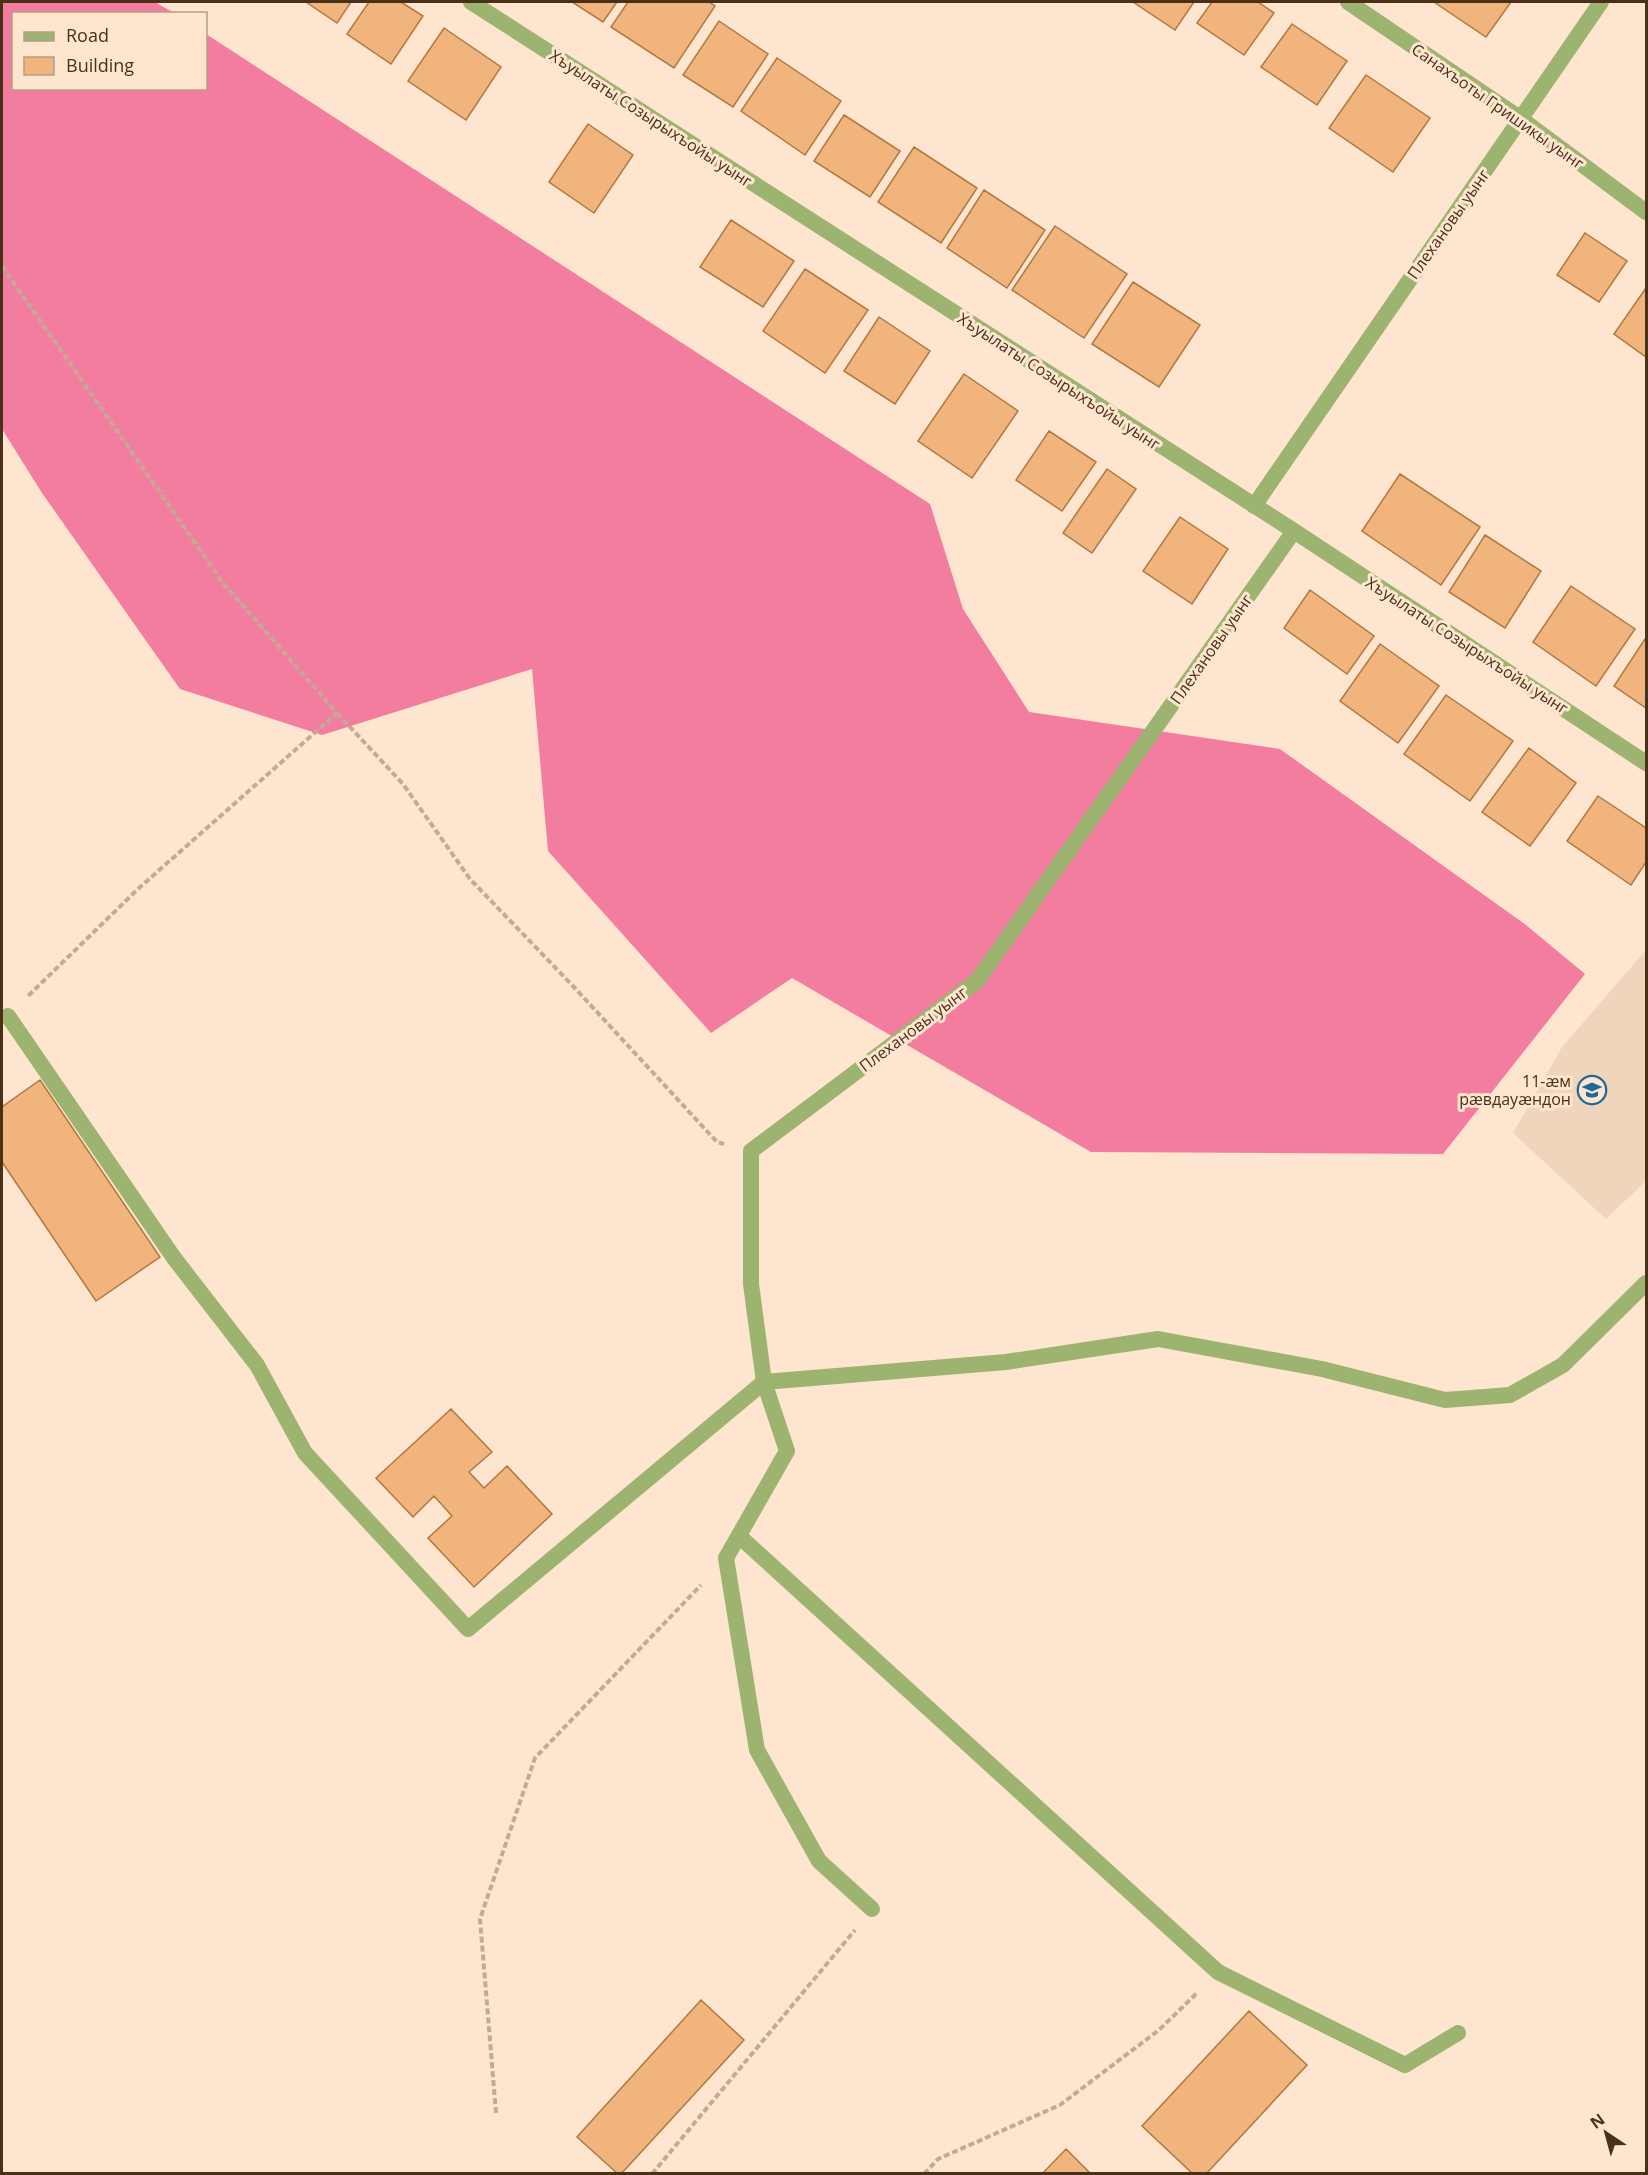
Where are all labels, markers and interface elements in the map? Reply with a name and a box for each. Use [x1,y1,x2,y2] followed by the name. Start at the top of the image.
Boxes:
[12,12,207,90] legend
[66,23,109,47] text: Road
[1407,38,1589,174] street label: Санахъоты Гришикы уынг
[545,44,757,192] street label: Хъуылаты Созырыхъойы уынг
[66,53,134,77] text: Building
[1402,164,1494,283] street label: Плехановы уынг
[953,307,1165,455] street label: Хъуылаты Созырыхъойы уынг
[1361,571,1573,719] street label: Хъуылаты Созырыхъойы уынг
[1165,589,1257,708] street label: Плехановы уынг
[855,981,972,1077] street label: Плехановы уынг
[1459,1070,1571,1110] place label: 11-æм рӕвдауӕндон
[1576,1074,1608,1106] school or university icon: 11-æм рӕвдауӕндон
[1576,2103,1636,2163] north arrow
[1585,2108,1609,2134] text: N

